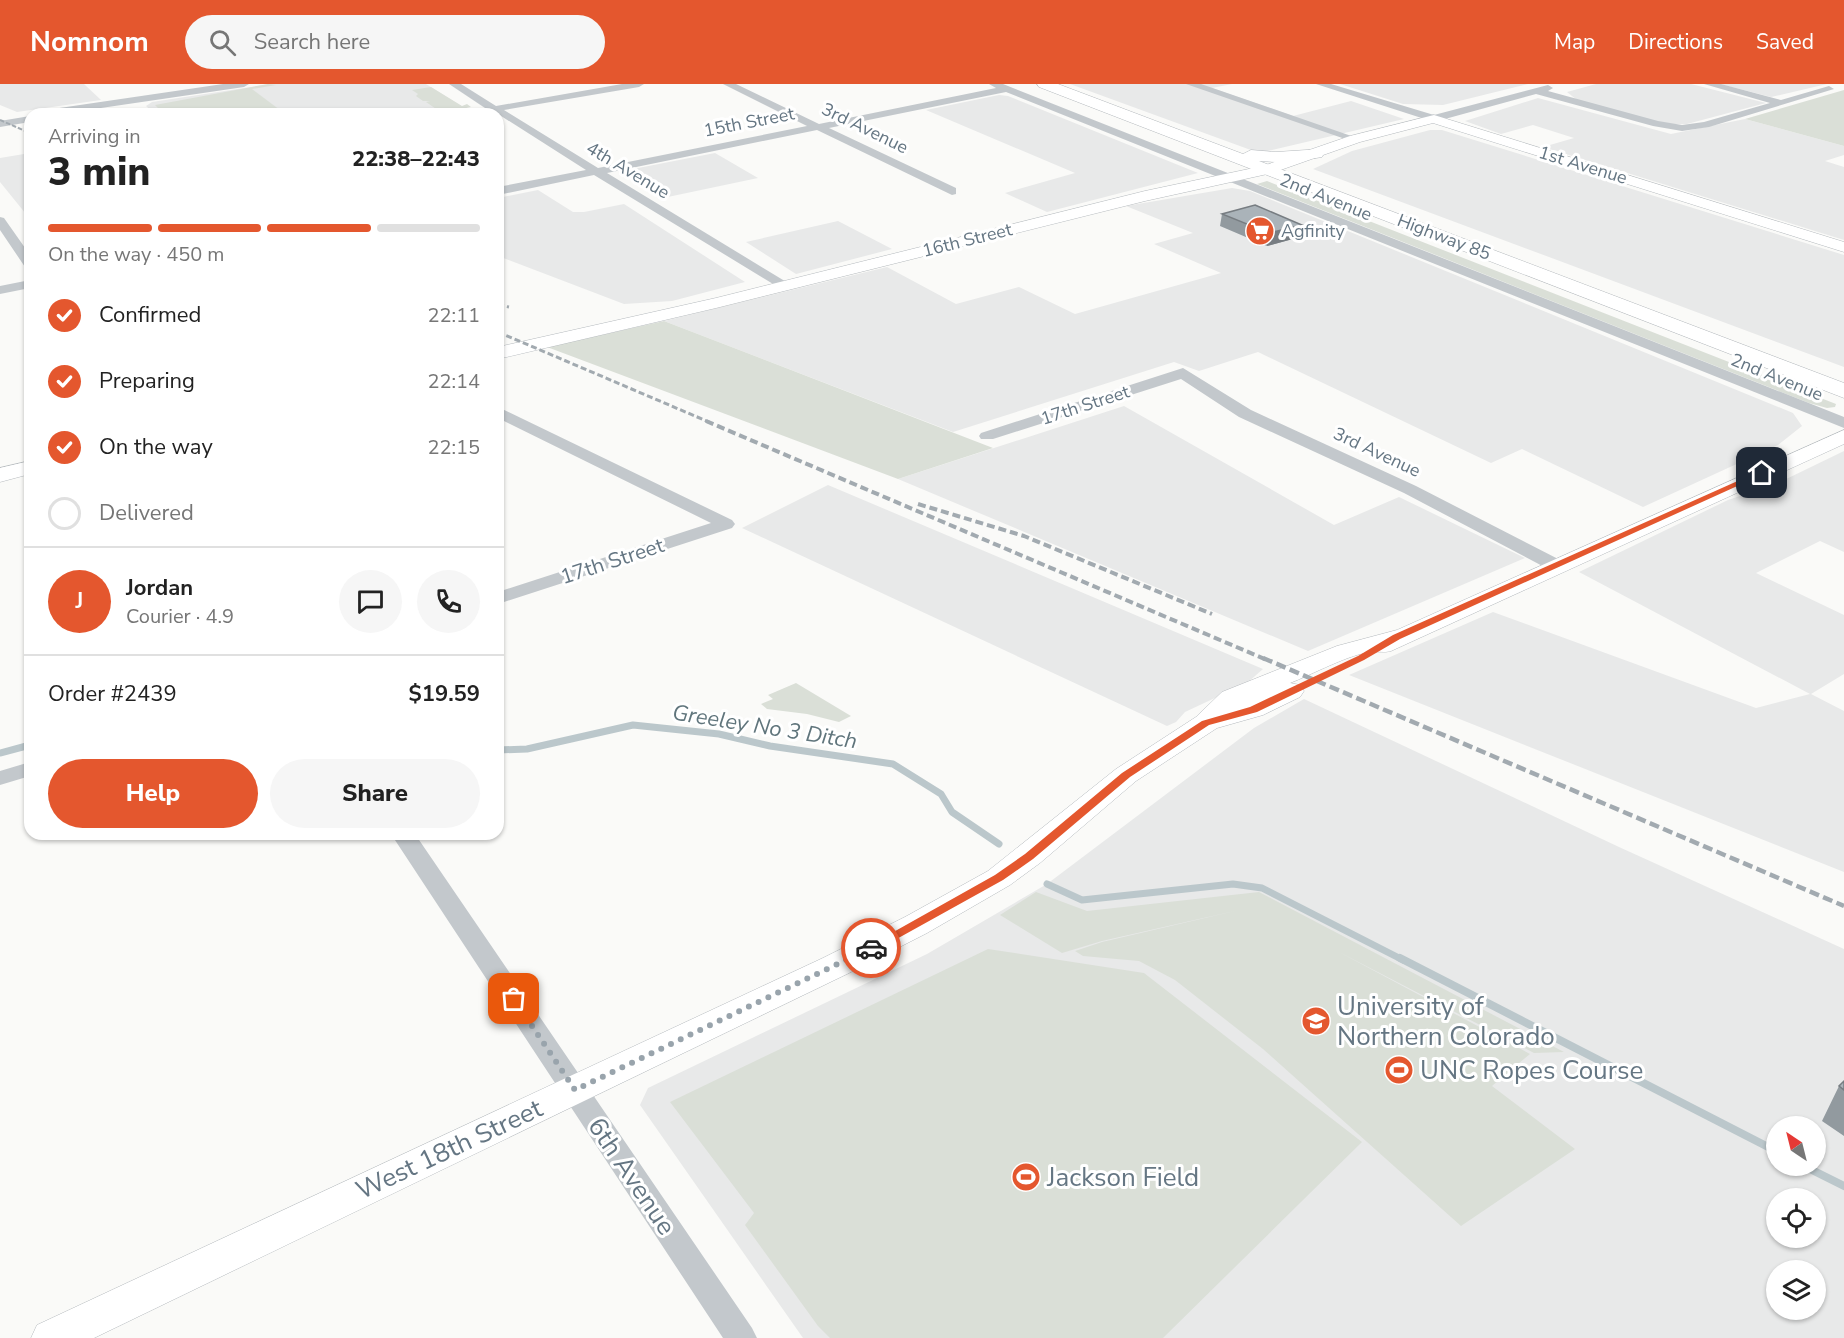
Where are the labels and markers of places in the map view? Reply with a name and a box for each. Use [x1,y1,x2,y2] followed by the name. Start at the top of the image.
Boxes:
[1244,215,1276,247] supermarket icon: Agfinity
[1281,219,1345,243] place label: Agfinity
[1736,447,1787,498] pin
[488,973,539,1024] pin
[1337,989,1555,1054] place label: University of Northern Colorado
[1300,1005,1332,1037] school or university icon: University of Northern Colorado
[1420,1053,1643,1088] place label: UNC Ropes Course
[1383,1054,1415,1086] sports icon: UNC Ropes Course
[1046,1160,1199,1195] place label: Jackson Field
[1010,1161,1042,1193] sports icon: Jackson Field

